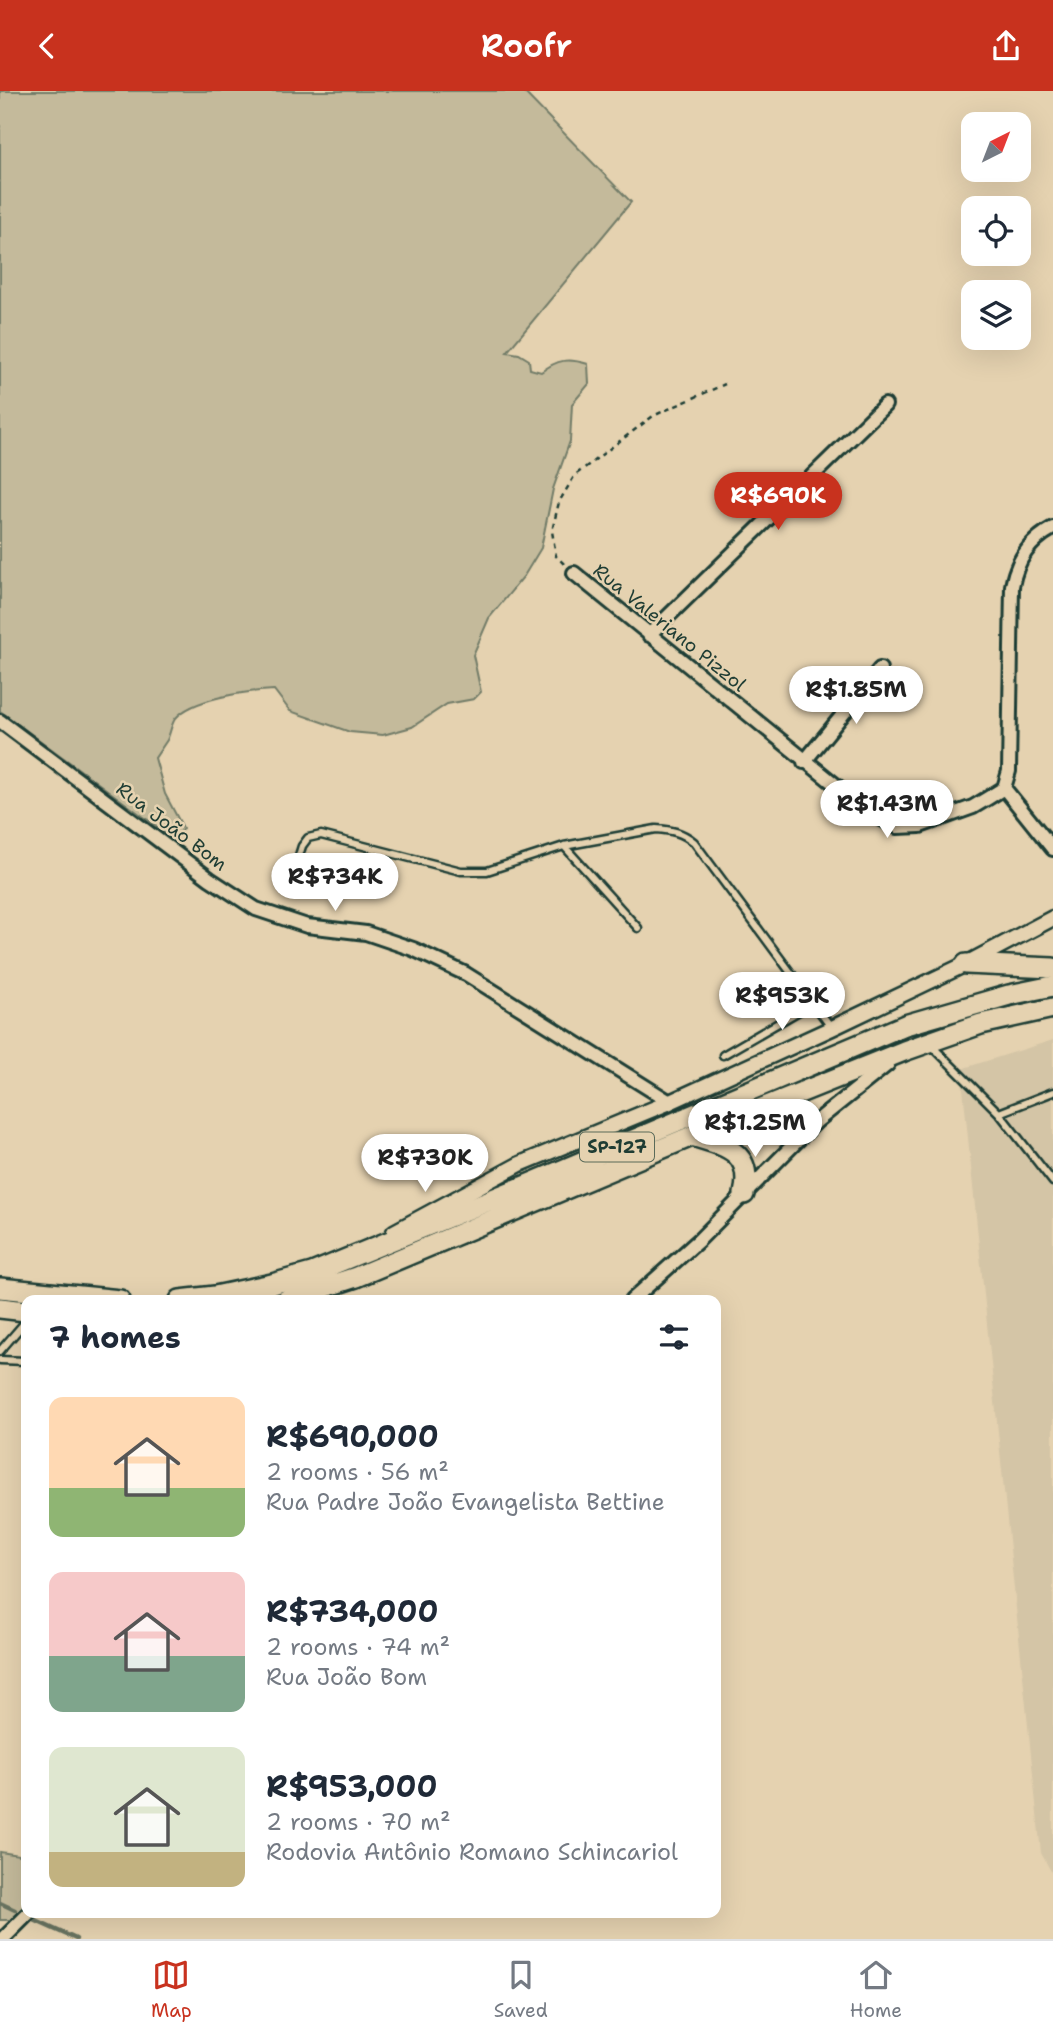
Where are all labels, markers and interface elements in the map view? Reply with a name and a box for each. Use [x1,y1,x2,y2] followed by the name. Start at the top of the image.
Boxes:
[481,24,572,67] text: Roofr
[28,27,66,65] icon: back
[987,27,1025,65] icon: share
[961,112,1031,182] north arrow
[961,112,1031,350] map controls
[961,196,1031,266] button: locate
[961,280,1031,350] button: layers
[721,473,835,532] pin: R$690K
[730,480,826,510] text: R$690K
[588,558,752,697] street label: Rua Valeriano Pizzol
[791,667,921,726] pin: R$1.85M
[805,674,907,704] text: R$1.85M
[111,776,232,876] street label: Rua João Bom
[822,781,952,840] pin: R$1.43M
[836,788,938,818] text: R$1.43M
[278,853,392,913] pin: R$734K
[287,861,383,891] text: R$734K
[725,972,839,1032] pin: R$953K
[735,980,829,1010] text: R$953K
[690,1100,820,1159] pin: R$1.25M
[704,1107,806,1137] text: R$1.25M
[580,1133,654,1161] road number: SP-127
[368,1135,482,1194] pin: R$730K
[377,1142,473,1172] text: R$730K
[49,1317,181,1358] text: 7 homes
[655,1318,693,1356] icon: filters
[266,1416,439,1457] text: R$690,000
[105,1425,189,1509] icon: home
[266,1457,449,1487] text: 2 rooms · 56 m²
[266,1487,665,1517] text: Rua Padre João Evangelista Bettine
[266,1591,438,1632] text: R$734,000
[105,1600,189,1684] icon: home
[266,1632,450,1662] text: 2 rooms · 74 m²
[266,1662,427,1692] text: Rua João Bom
[266,1766,437,1807] text: R$953,000
[105,1775,189,1859] icon: home
[266,1807,451,1837] text: 2 rooms · 70 m²
[266,1837,678,1867] text: Rodovia Antônio Romano Schincariol
[151,1956,192,2023] tab: Map
[494,1956,548,2023] tab: Saved
[850,1956,902,2023] tab: Home

